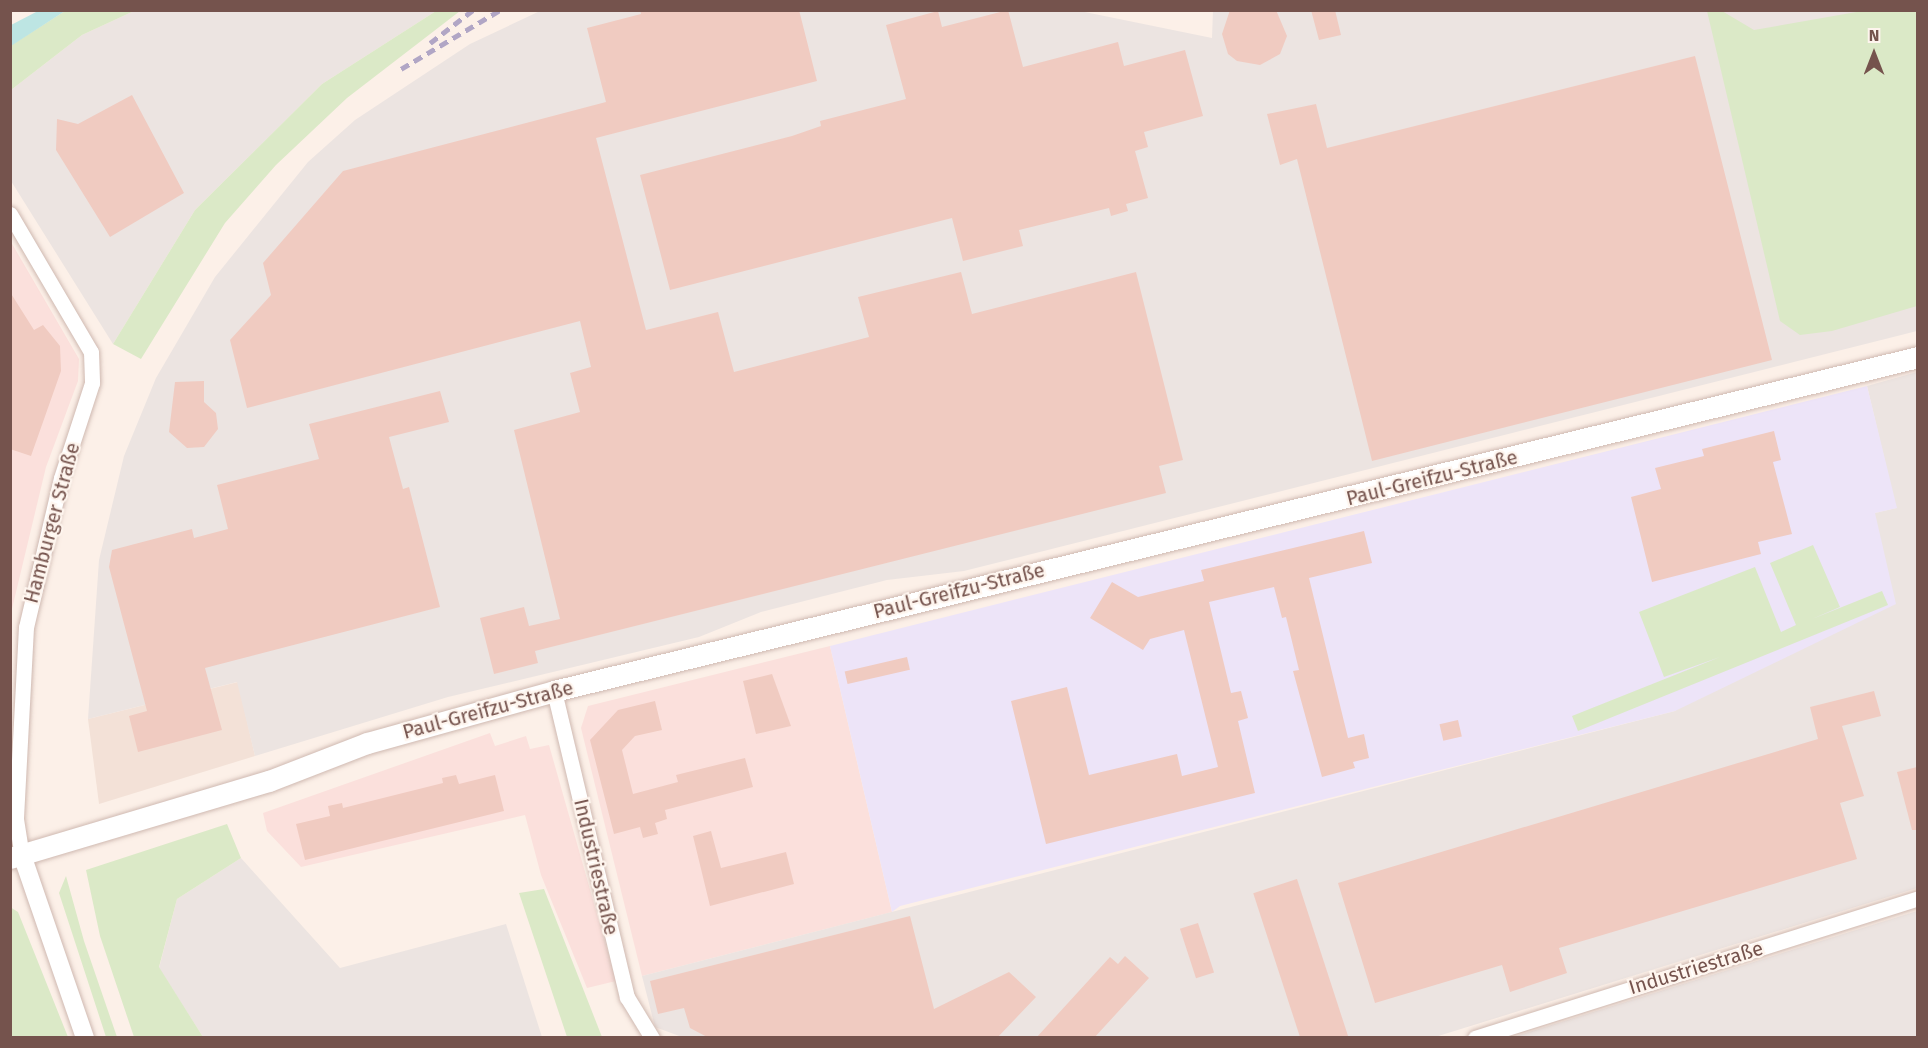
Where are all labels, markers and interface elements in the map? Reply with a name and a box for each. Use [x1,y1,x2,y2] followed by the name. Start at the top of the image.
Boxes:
[1844,24,1904,84] north arrow
[1869,26,1879,45] text: N
[19,440,85,606] street label: Hamburger Straße
[1344,445,1520,511] street label: Paul-Greifzu-Straße
[871,558,1047,624] street label: Paul-Greifzu-Straße
[400,676,576,744] street label: Paul-Greifzu-Straße
[569,796,623,938] street label: Industriestraße
[1626,936,1766,1000] street label: Industriestraße

